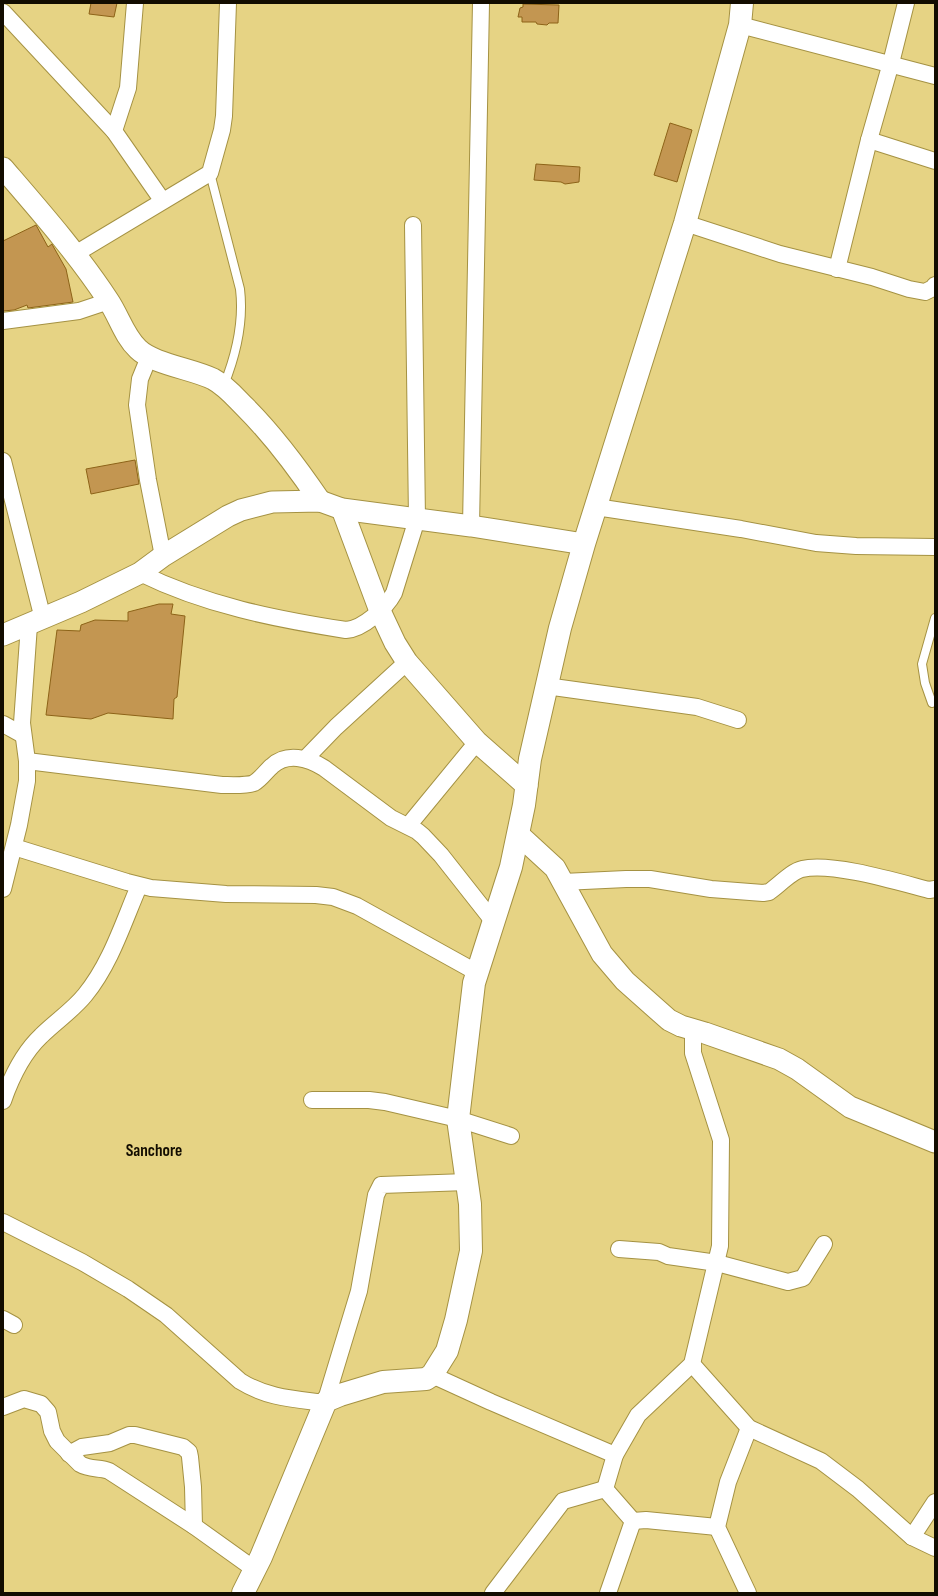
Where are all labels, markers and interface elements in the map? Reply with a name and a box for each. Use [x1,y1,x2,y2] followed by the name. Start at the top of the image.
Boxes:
[126,1141,182,1161] district label: Sanchore

